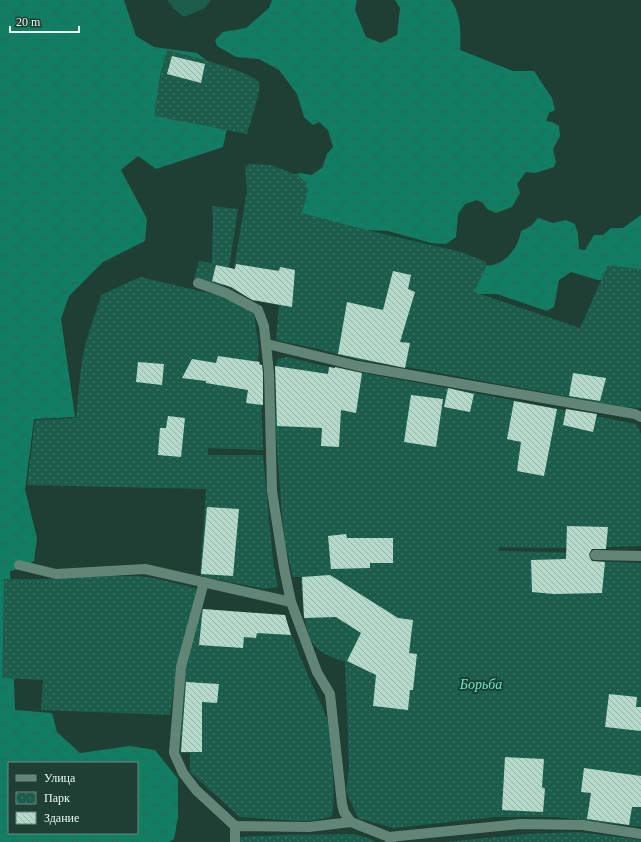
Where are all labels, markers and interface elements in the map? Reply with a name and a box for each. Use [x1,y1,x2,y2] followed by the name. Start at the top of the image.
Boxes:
[10,8,79,34] scale bar
[16,15,41,29] text: 20 m
[459,677,502,692] park label: Борьба
[8,762,138,834] legend
[44,771,76,785] text: Улица
[44,791,70,805] text: Парк
[44,811,79,825] text: Здание

